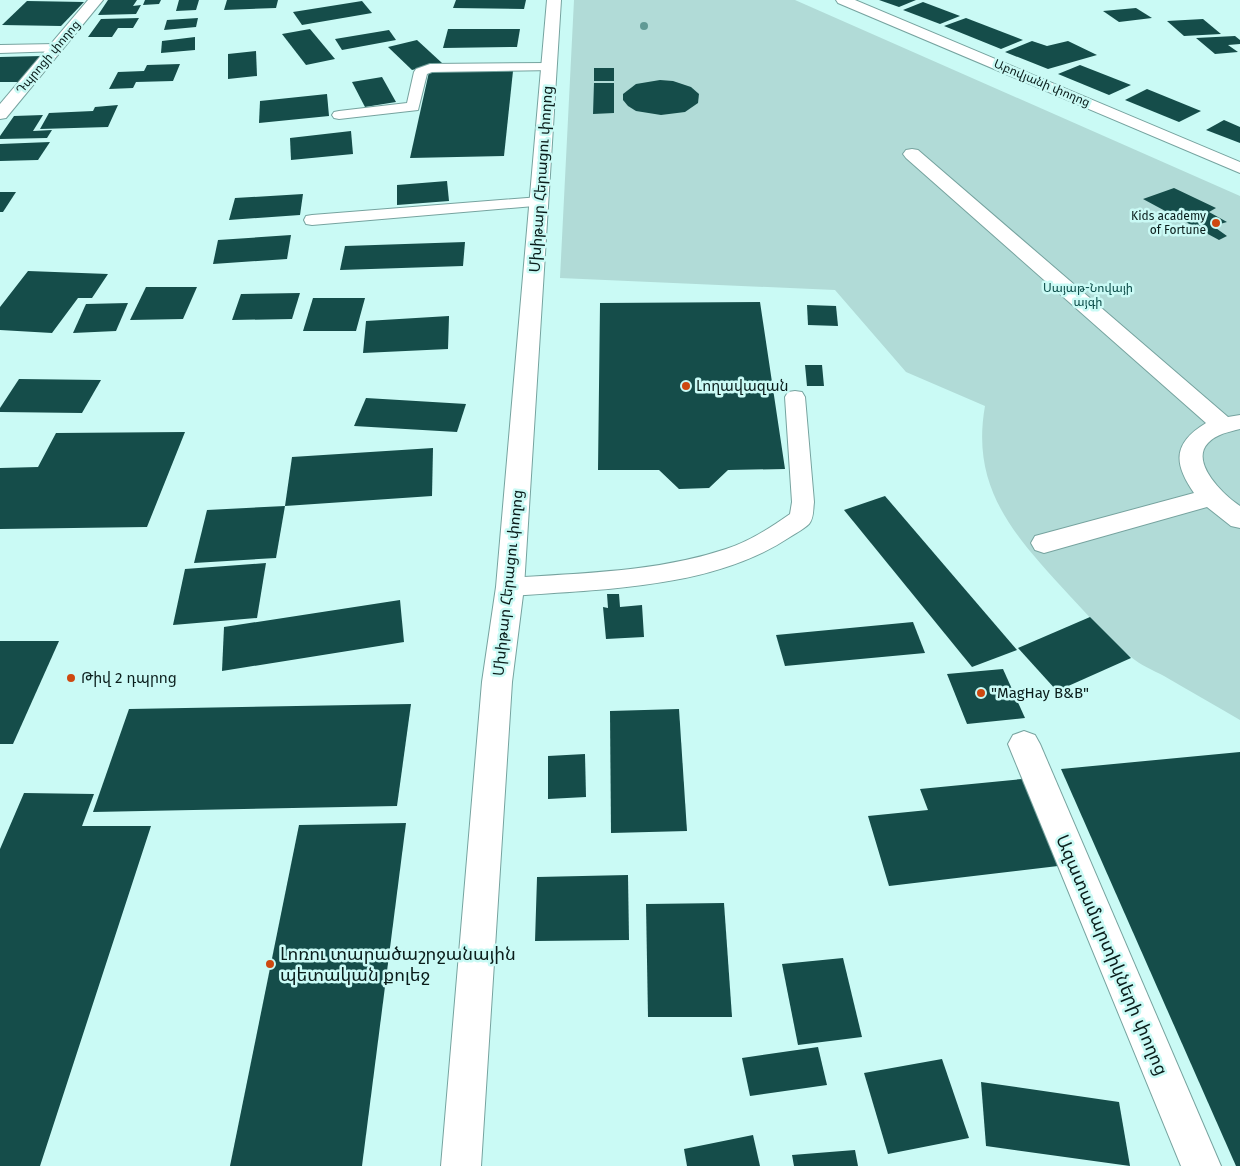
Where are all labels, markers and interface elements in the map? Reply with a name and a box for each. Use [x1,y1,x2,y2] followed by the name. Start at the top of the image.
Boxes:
[13,17,83,97] street label: Դպրոցի փողոց
[992,56,1092,110] street label: Աբովյանի փողոց
[525,85,557,273] street label: Մխիթար Հերացու փողոց
[1131,209,1206,237] place label: Kids academy of Fortune
[1210,217,1222,229] marker: Kids academy of Fortune
[1043,281,1133,309] park label: Սայաթ-Նովայի այգի
[696,377,788,395] place label: Լողավազան
[680,380,692,392] marker: Լողավազան
[489,489,527,677] street label: Մխիթար Հերացու փողոց
[81,669,177,687] place label: Թիվ 2 դպրոց
[65,672,77,684] marker: Թիվ 2 դպրոց
[991,684,1089,702] place label: "MagHay B&B"
[975,687,987,699] marker: "MagHay B&B"
[1051,831,1173,1079] street label: Ազատամարտիկների փողոց
[280,943,516,986] place label: Լոռու տարածաշրջանային պետական քոլեջ
[264,958,276,970] marker: Լոռու տարածաշրջանային պետական քոլեջ

